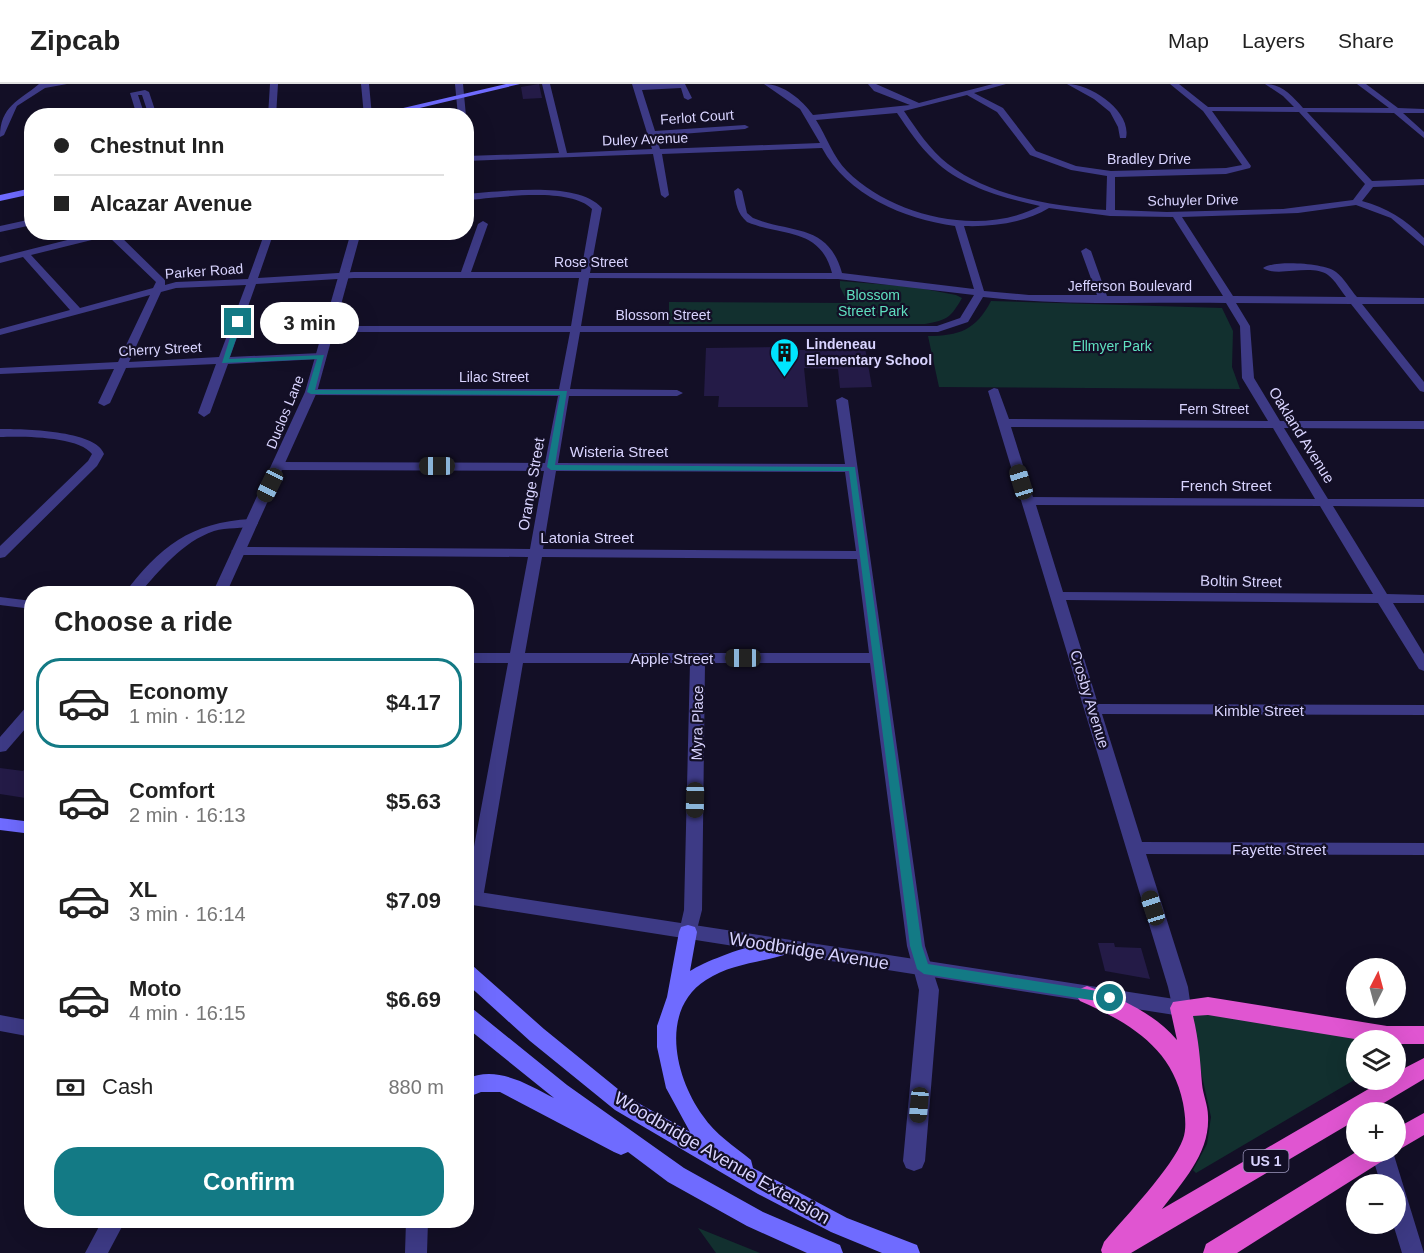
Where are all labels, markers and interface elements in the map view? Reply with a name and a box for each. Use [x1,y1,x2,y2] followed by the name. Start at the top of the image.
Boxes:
[30,25,120,56] text: Zipcab
[1168,29,1209,52] text: Map
[1242,29,1305,52] text: Layers
[1338,29,1394,52] text: Share
[660,106,735,128] street label: Ferlot Court
[602,129,689,148] street label: Duley Avenue
[90,133,224,158] text: Chestnut Inn
[1107,151,1191,167] street label: Bradley Drive
[90,191,252,216] text: Alcazar Avenue
[1147,191,1239,209] street label: Schuyler Drive
[554,254,628,270] street label: Rose Street
[164,260,244,282] street label: Parker Road
[1068,278,1192,294] street label: Jefferson Boulevard
[838,287,909,319] park label: Blossom Street Park
[259,301,358,343] callout: 3 min
[616,307,711,323] street label: Blossom Street
[224,308,251,335] route end
[283,312,336,334] text: 3 min
[769,336,801,378] building icon: Lindeneau Elementary School
[806,336,932,368] place label: Lindeneau Elementary School
[1072,338,1153,354] park label: Ellmyer Park
[118,339,202,359] street label: Cherry Street
[459,369,529,385] street label: Lilac Street
[263,373,307,451] street label: Duclos Lane
[1266,384,1338,486] street label: Oakland Avenue
[1179,401,1249,417] street label: Fern Street
[514,435,548,532] street label: Orange Street
[570,443,669,460] street label: Wisteria Street
[419,457,455,475] car
[1007,462,1035,502] car
[254,465,286,505] car
[1181,477,1272,494] street label: French Street
[540,529,635,546] street label: Latonia Street
[1200,572,1283,590] street label: Boltin Street
[54,607,233,637] text: Choose a ride
[1067,648,1113,750] street label: Crosby Avenue
[725,649,761,667] car
[631,650,714,667] street label: Apple Street
[57,676,111,730] icon: car
[129,679,228,704] text: Economy
[688,685,706,761] street label: Myra Place
[386,690,441,715] text: $4.17
[1214,702,1305,719] street label: Kimble Street
[129,705,246,727] text: 1 min · 16:12
[57,775,111,829] icon: car
[129,778,215,803] text: Comfort
[686,782,704,818] car
[386,789,441,814] text: $5.63
[129,804,246,826] text: 2 min · 16:13
[1232,841,1327,858] street label: Fayette Street
[57,874,111,928] icon: car
[129,877,157,902] text: XL
[386,888,441,913] text: $7.09
[1139,888,1167,928] car
[129,903,246,925] text: 3 min · 16:14
[728,928,890,974] street label: Woodbridge Avenue
[1346,958,1406,1018] north arrow
[1346,958,1406,1234] map controls
[57,973,111,1027] icon: car
[129,976,182,1001] text: Moto
[1096,984,1123,1011] route start
[386,987,441,1012] text: $6.69
[129,1002,246,1024] text: 4 min · 16:15
[1346,1030,1406,1090] button: layers
[54,1071,87,1104] icon: cash
[102,1074,153,1099] text: Cash
[388,1076,444,1098] text: 880 m
[908,1086,930,1124] car
[611,1088,833,1228] street label: Woodbridge Avenue Extension
[1346,1102,1406,1162] button: +
[54,1147,444,1216] button: Confirm
[1244,1150,1288,1172] road number: US 1
[1346,1174,1406,1234] button: −

